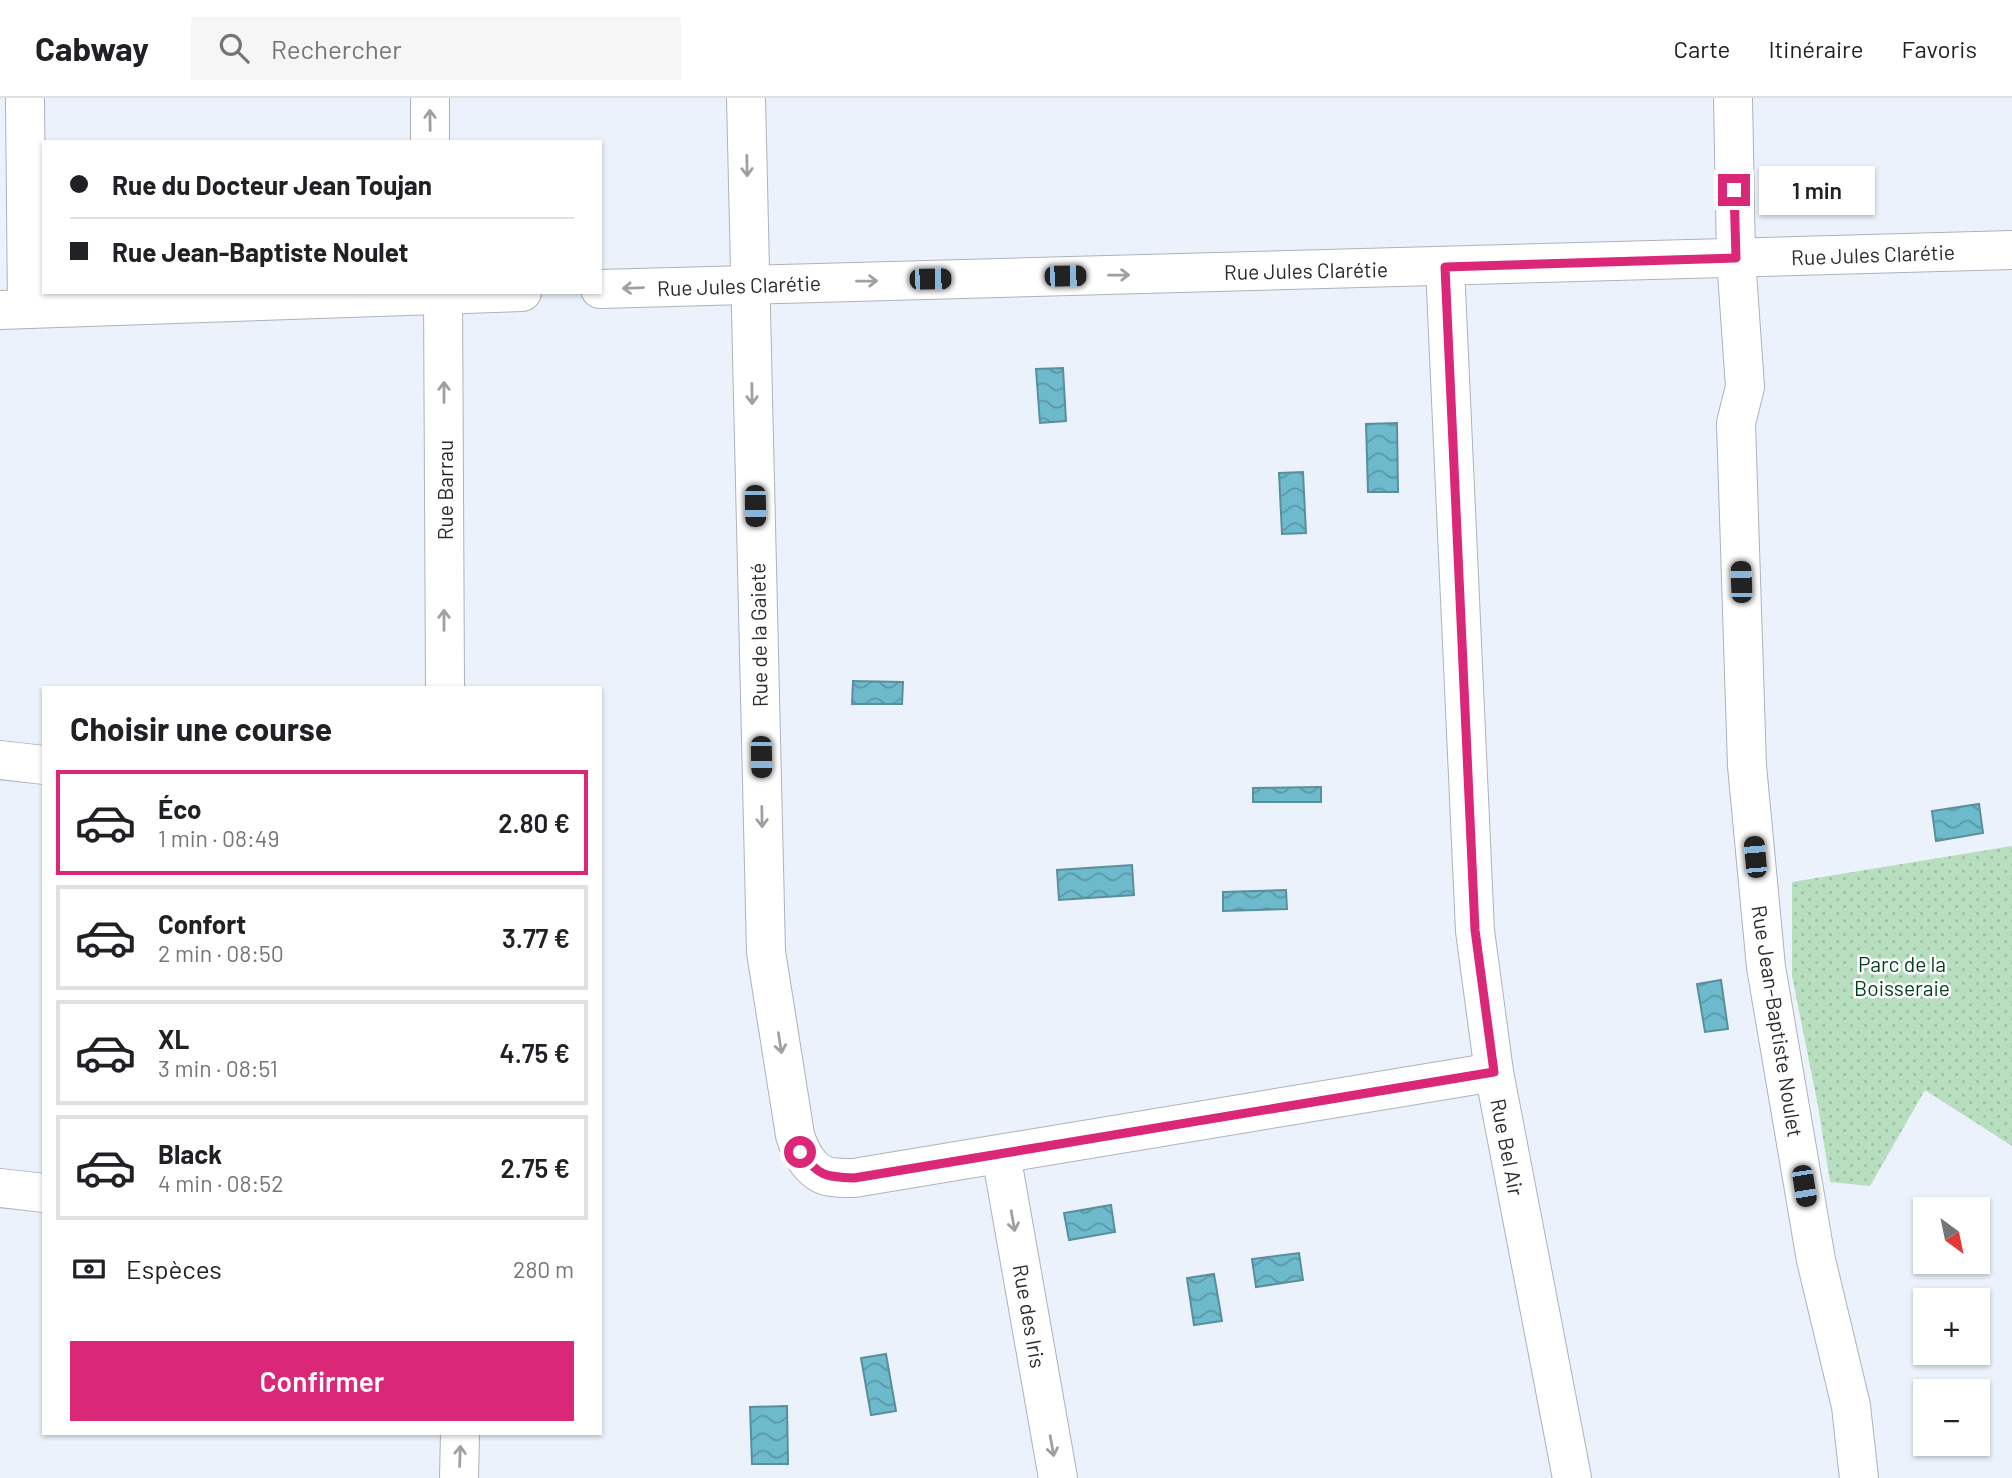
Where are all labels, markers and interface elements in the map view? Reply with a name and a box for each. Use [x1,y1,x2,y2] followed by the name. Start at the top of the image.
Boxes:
[191,17,681,80] search box
[35,28,149,68] text: Cabway
[215,29,253,67] icon: search
[271,33,402,64] text: Rechercher
[1674,34,1730,63] text: Carte
[1768,34,1864,63] text: Itinéraire
[1902,34,1977,63] text: Favoris
[423,109,437,132] one-way arrow
[741,154,754,177] one-way arrow
[1758,166,1874,214] callout: 1 min
[112,169,432,200] text: Rue du Docteur Jean Toujan
[1718,174,1750,206] route end
[1792,176,1842,204] text: 1 min
[112,236,408,267] text: Rue Jean-Baptiste Noulet
[1791,239,1955,269] street label: Rue Jules Clarétie
[1224,256,1388,284] street label: Rue Jules Clarétie
[1044,265,1087,287] car
[909,268,952,290] car
[1107,268,1130,281] one-way arrow
[657,270,821,300] street label: Rue Jules Clarétie
[855,274,878,288] one-way arrow
[621,282,644,295] one-way arrow
[437,381,451,404] one-way arrow
[746,382,759,405] one-way arrow
[432,440,457,540] street label: Rue Barrau
[745,485,766,527] car
[1730,561,1753,603] car
[744,563,772,707] street label: Rue de la Gaieté
[438,608,451,631] one-way arrow
[70,709,332,747] text: Choisir une course
[751,736,772,778] car
[74,791,137,854] icon: car
[158,793,201,824] text: Éco
[756,805,769,828] one-way arrow
[498,807,570,838] text: 2.80 €
[158,824,279,852] text: 1 min · 08:49
[1743,835,1768,879] car
[1747,903,1809,1139] street label: Rue Jean-Baptiste Noulet
[74,906,137,969] icon: car
[158,908,246,939] text: Confort
[502,922,570,953] text: 3.77 €
[158,939,284,967] text: 2 min · 08:50
[1854,951,1950,1000] park label: Parc de la Boisseraie
[74,1021,137,1084] icon: car
[158,1023,189,1054] text: XL
[774,1031,787,1054] one-way arrow
[500,1037,570,1068] text: 4.75 €
[158,1054,278,1082] text: 3 min · 08:51
[1486,1096,1530,1198] street label: Rue Bel Air
[74,1136,137,1199] icon: car
[784,1136,816,1168] route start
[158,1138,222,1169] text: Black
[500,1152,570,1183] text: 2.75 €
[1791,1164,1818,1208] car
[158,1169,284,1197] text: 4 min · 08:52
[1913,1197,1990,1274] north arrow
[1913,1197,1990,1456] map controls
[1007,1210,1020,1232] one-way arrow
[70,1250,108,1288] icon: cash
[126,1253,222,1284] text: Espèces
[513,1255,574,1283] text: 280 m
[1009,1262,1051,1370] street label: Rue des Iris
[1913,1288,1990,1365] button: +
[70,1341,574,1421] button: Confirmer
[1913,1379,1990,1456] button: −
[1046,1434,1059,1456] one-way arrow
[453,1444,466,1467] one-way arrow

